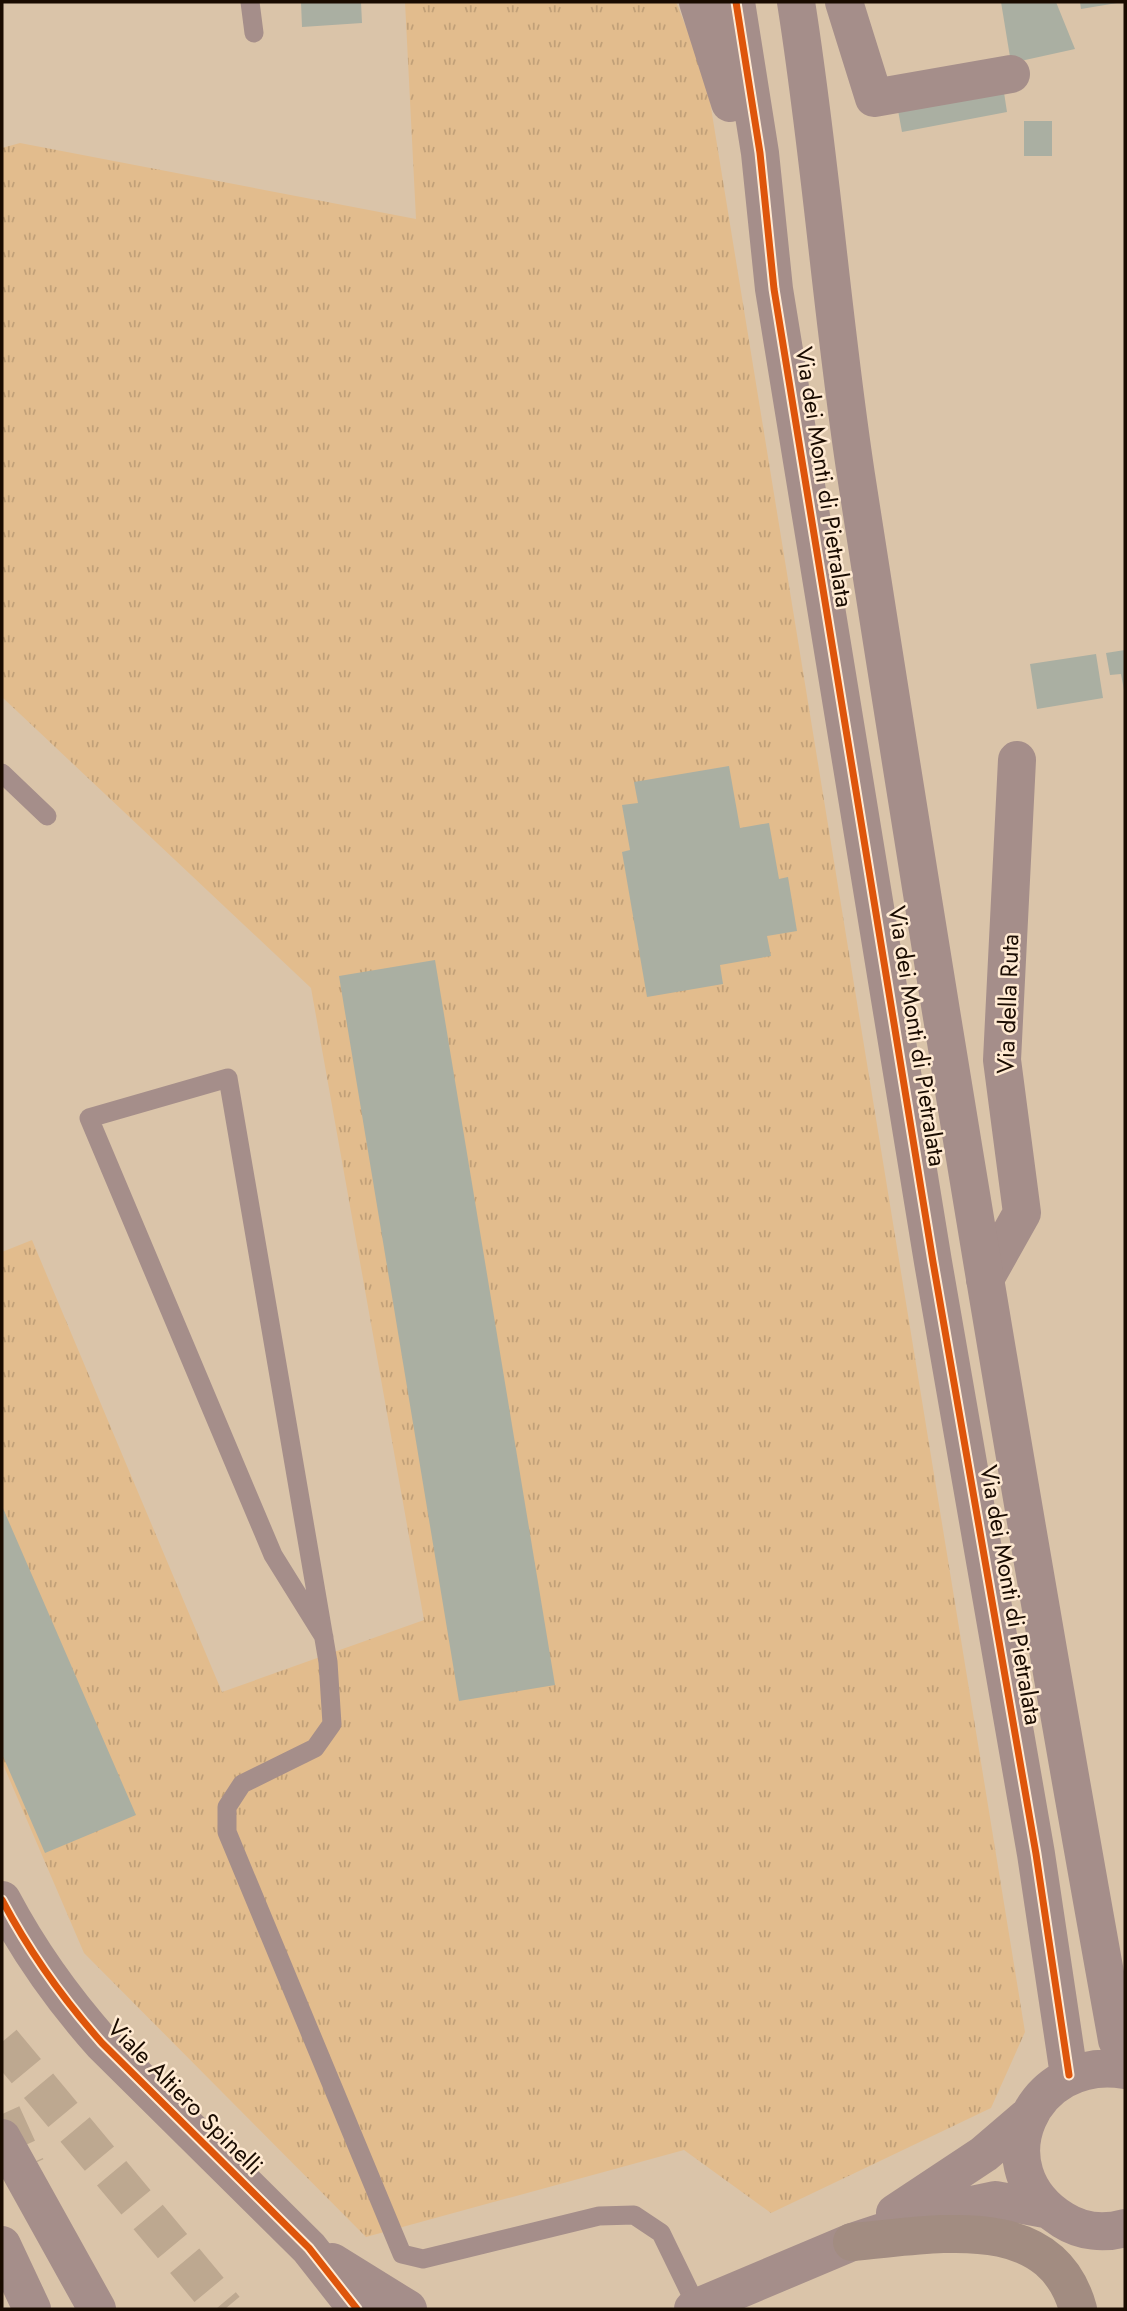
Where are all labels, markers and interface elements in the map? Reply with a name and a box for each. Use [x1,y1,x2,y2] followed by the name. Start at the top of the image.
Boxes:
[787,344,862,610] street label: Via dei Monti di Pietralata
[880,903,955,1169] street label: Via dei Monti di Pietralata
[988,933,1027,1075] street label: Via della Ruta
[971,1462,1052,1728] street label: Via dei Monti di Pietralata
[99,2011,271,2183] street label: Viale Altiero Spinelli

